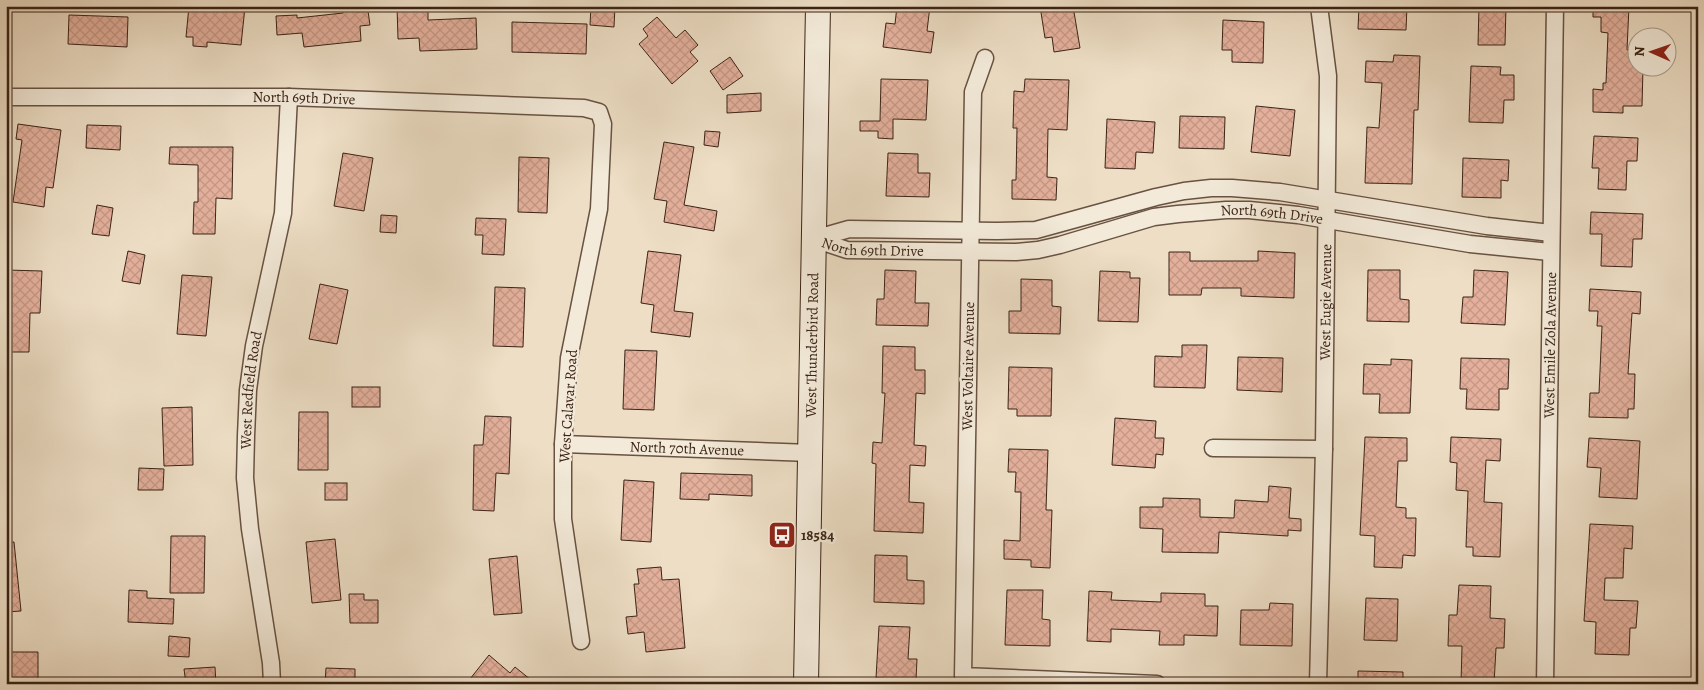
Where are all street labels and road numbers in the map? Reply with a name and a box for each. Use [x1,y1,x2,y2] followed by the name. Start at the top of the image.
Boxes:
[252,87,356,109] street label: North 69th Drive
[1220,200,1325,229] street label: North 69th Drive
[819,232,924,261] street label: North 69th Drive
[1315,243,1336,361] street label: West Eugie Avenue
[801,271,823,419] street label: West Thunderbird Road
[1539,272,1561,419] street label: West Emile Zola Avenue
[957,301,979,432] street label: West Voltaire Avenue
[236,328,267,450] street label: West Redfield Road
[554,348,582,464] street label: West Calavar Road
[629,436,745,461] street label: North 70th Avenue

